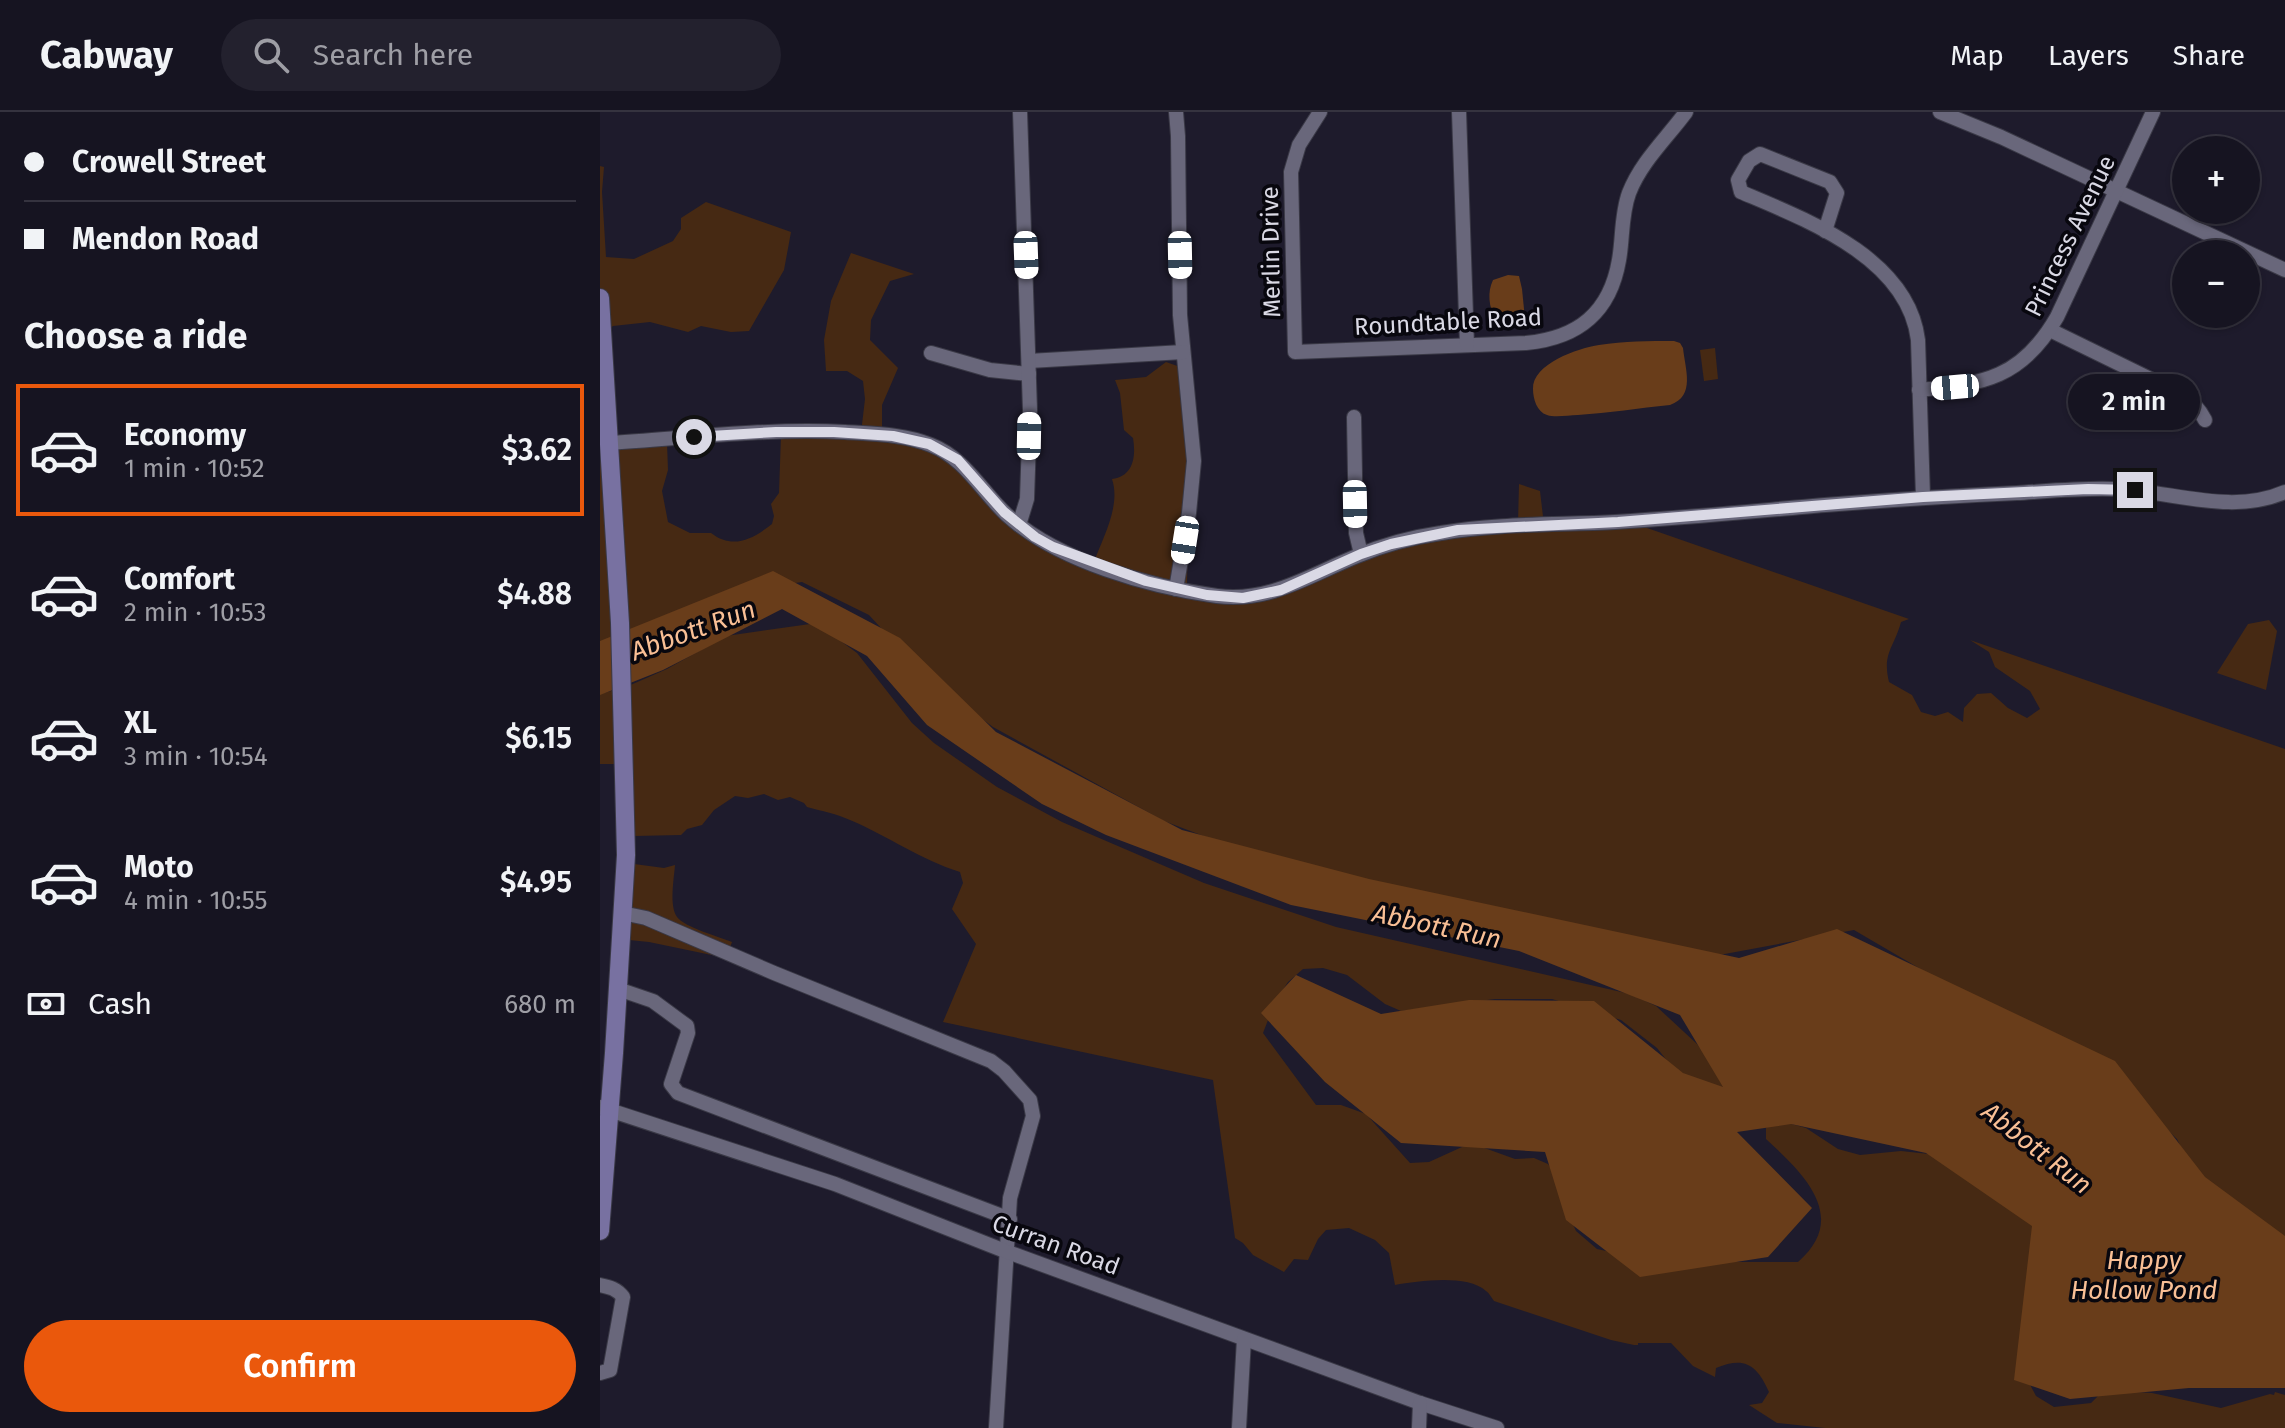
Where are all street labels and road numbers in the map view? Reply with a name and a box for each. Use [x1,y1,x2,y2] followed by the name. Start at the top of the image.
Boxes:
[2019,151,2121,321] street label: Princess Avenue
[1256,186,1286,318] street label: Merlin Drive
[1353,303,1543,341] street label: Roundtable Road
[988,1209,1124,1281] street label: Curran Road

